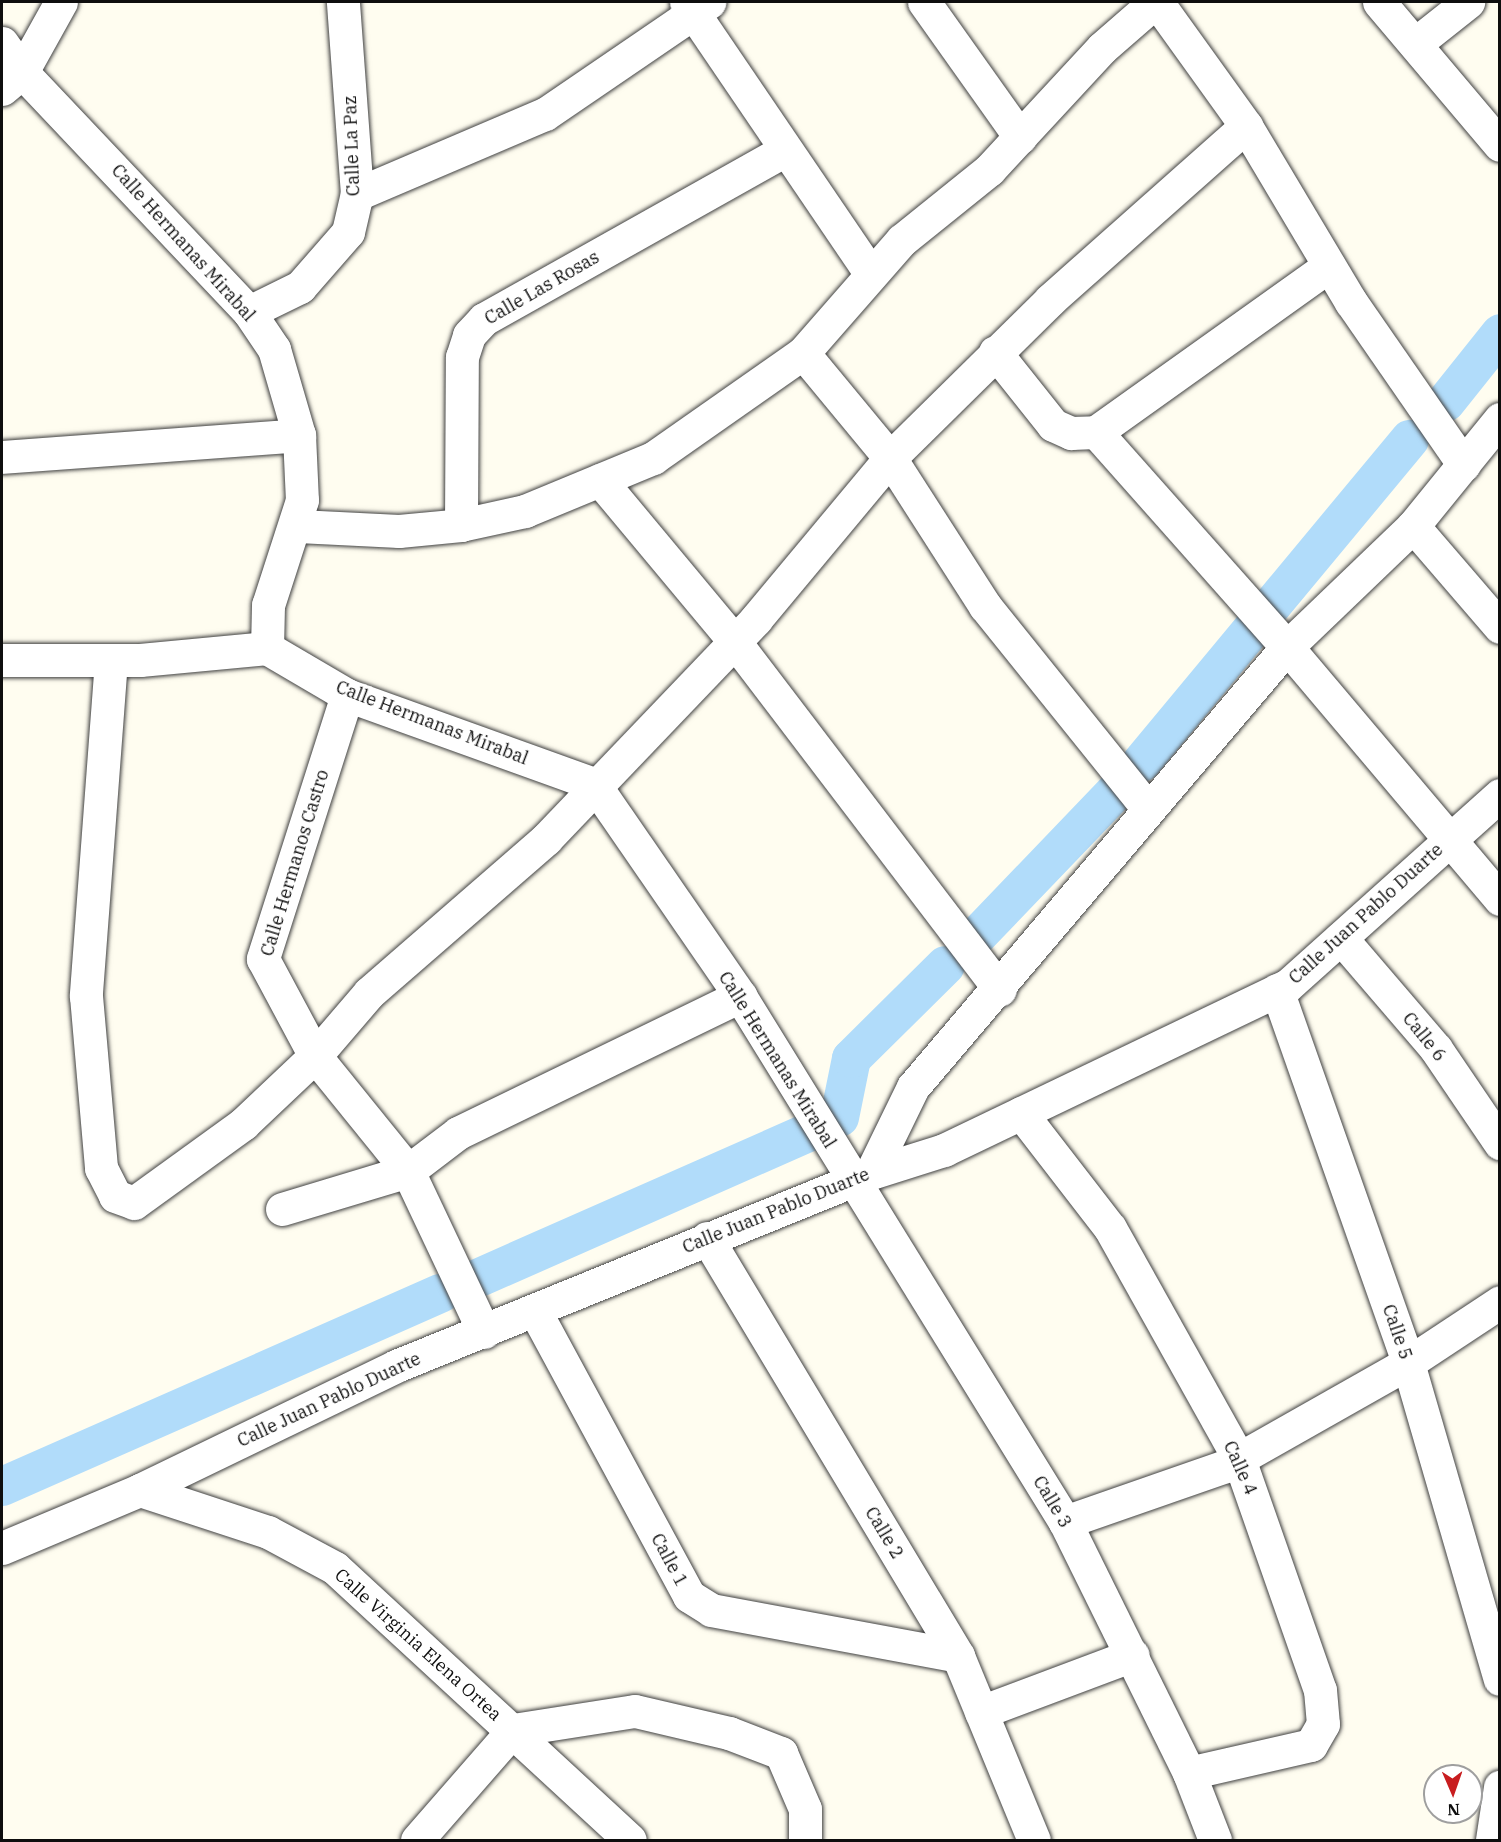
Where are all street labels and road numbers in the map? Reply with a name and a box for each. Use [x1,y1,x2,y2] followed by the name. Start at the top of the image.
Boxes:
[339,95,365,197] street label: Calle La Paz
[107,160,259,326] street label: Calle Hermanas Mirabal
[481,246,603,330] street label: Calle Las Rosas
[333,676,531,770] street label: Calle Hermanas Mirabal
[256,767,334,959] street label: Calle Hermanos Castro
[1285,839,1447,989] street label: Calle Juan Pablo Duarte
[714,968,840,1152] street label: Calle Hermanas Mirabal
[1398,1008,1450,1066] street label: Calle 6
[679,1164,873,1258] street label: Calle Juan Pablo Duarte
[1378,1302,1416,1362] street label: Calle 5
[234,1348,424,1452] street label: Calle Juan Pablo Duarte
[1219,1438,1261,1498] street label: Calle 4
[1028,1472,1076,1532] street label: Calle 3
[860,1503,908,1563] street label: Calle 2
[646,1530,692,1590] street label: Calle 1
[330,1564,506,1726] street label: Calle Virginia Elena Ortea

